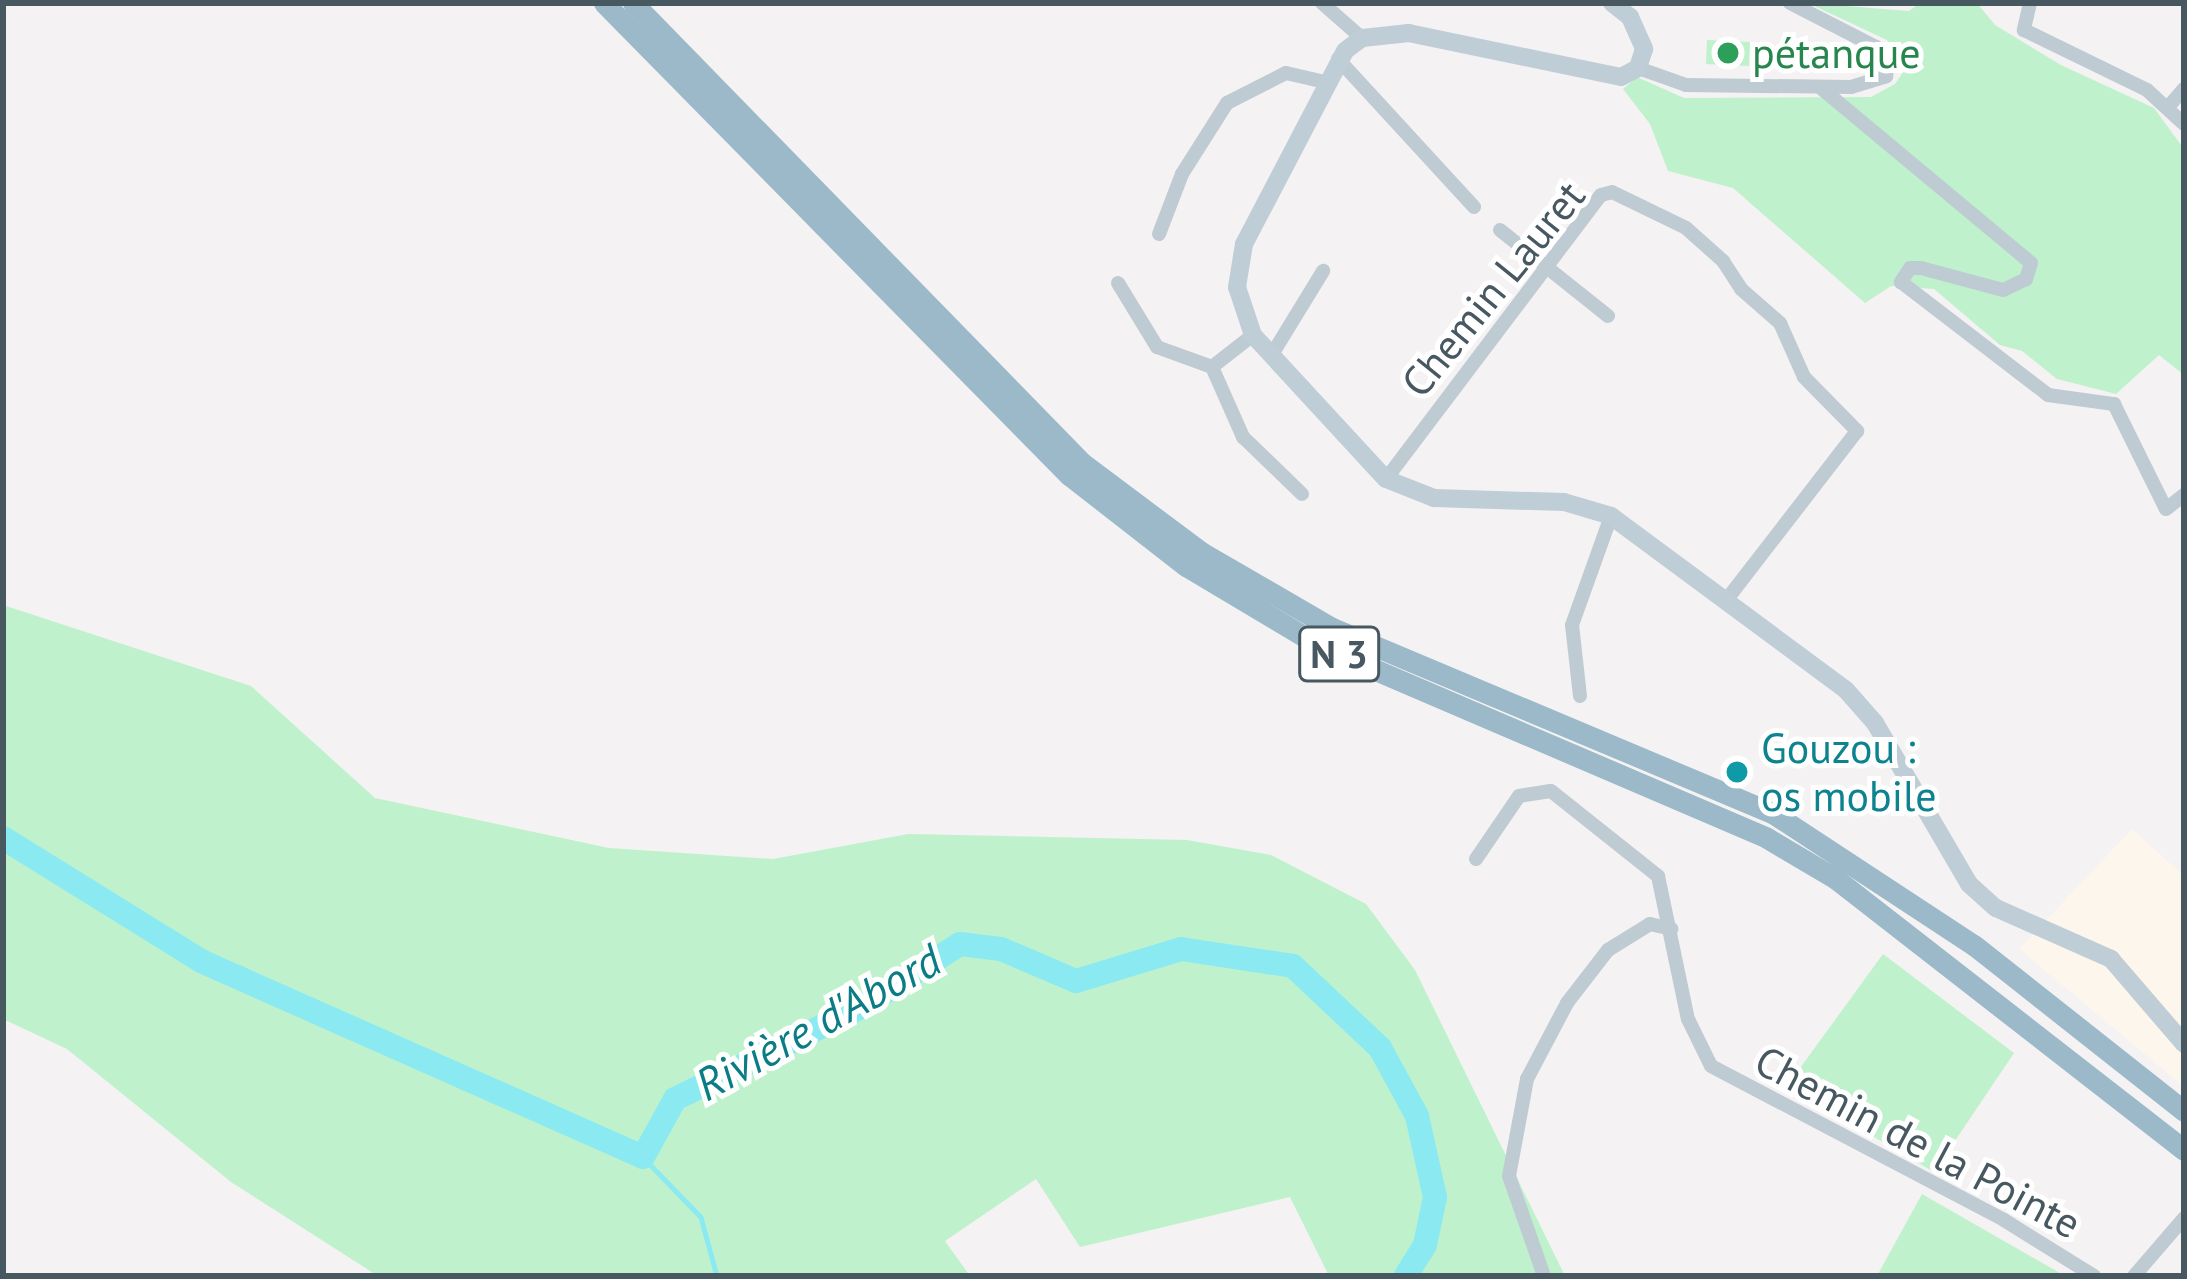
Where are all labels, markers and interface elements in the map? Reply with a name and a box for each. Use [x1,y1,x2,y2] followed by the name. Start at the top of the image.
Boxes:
[1752,28,1921,78] place label: pétanque
[1715,40,1741,66] marker: pétanque
[1391,171,1595,407] street label: Chemin Lauret
[1297,621,1381,687] road number: N 3
[1761,723,1937,822] place label: Gouzou : os mobile
[1724,759,1750,785] marker: Gouzou : os mobile
[686,932,950,1112] water label: Rivière d'Abord
[1747,1035,2089,1249] street label: Chemin de la Pointe

